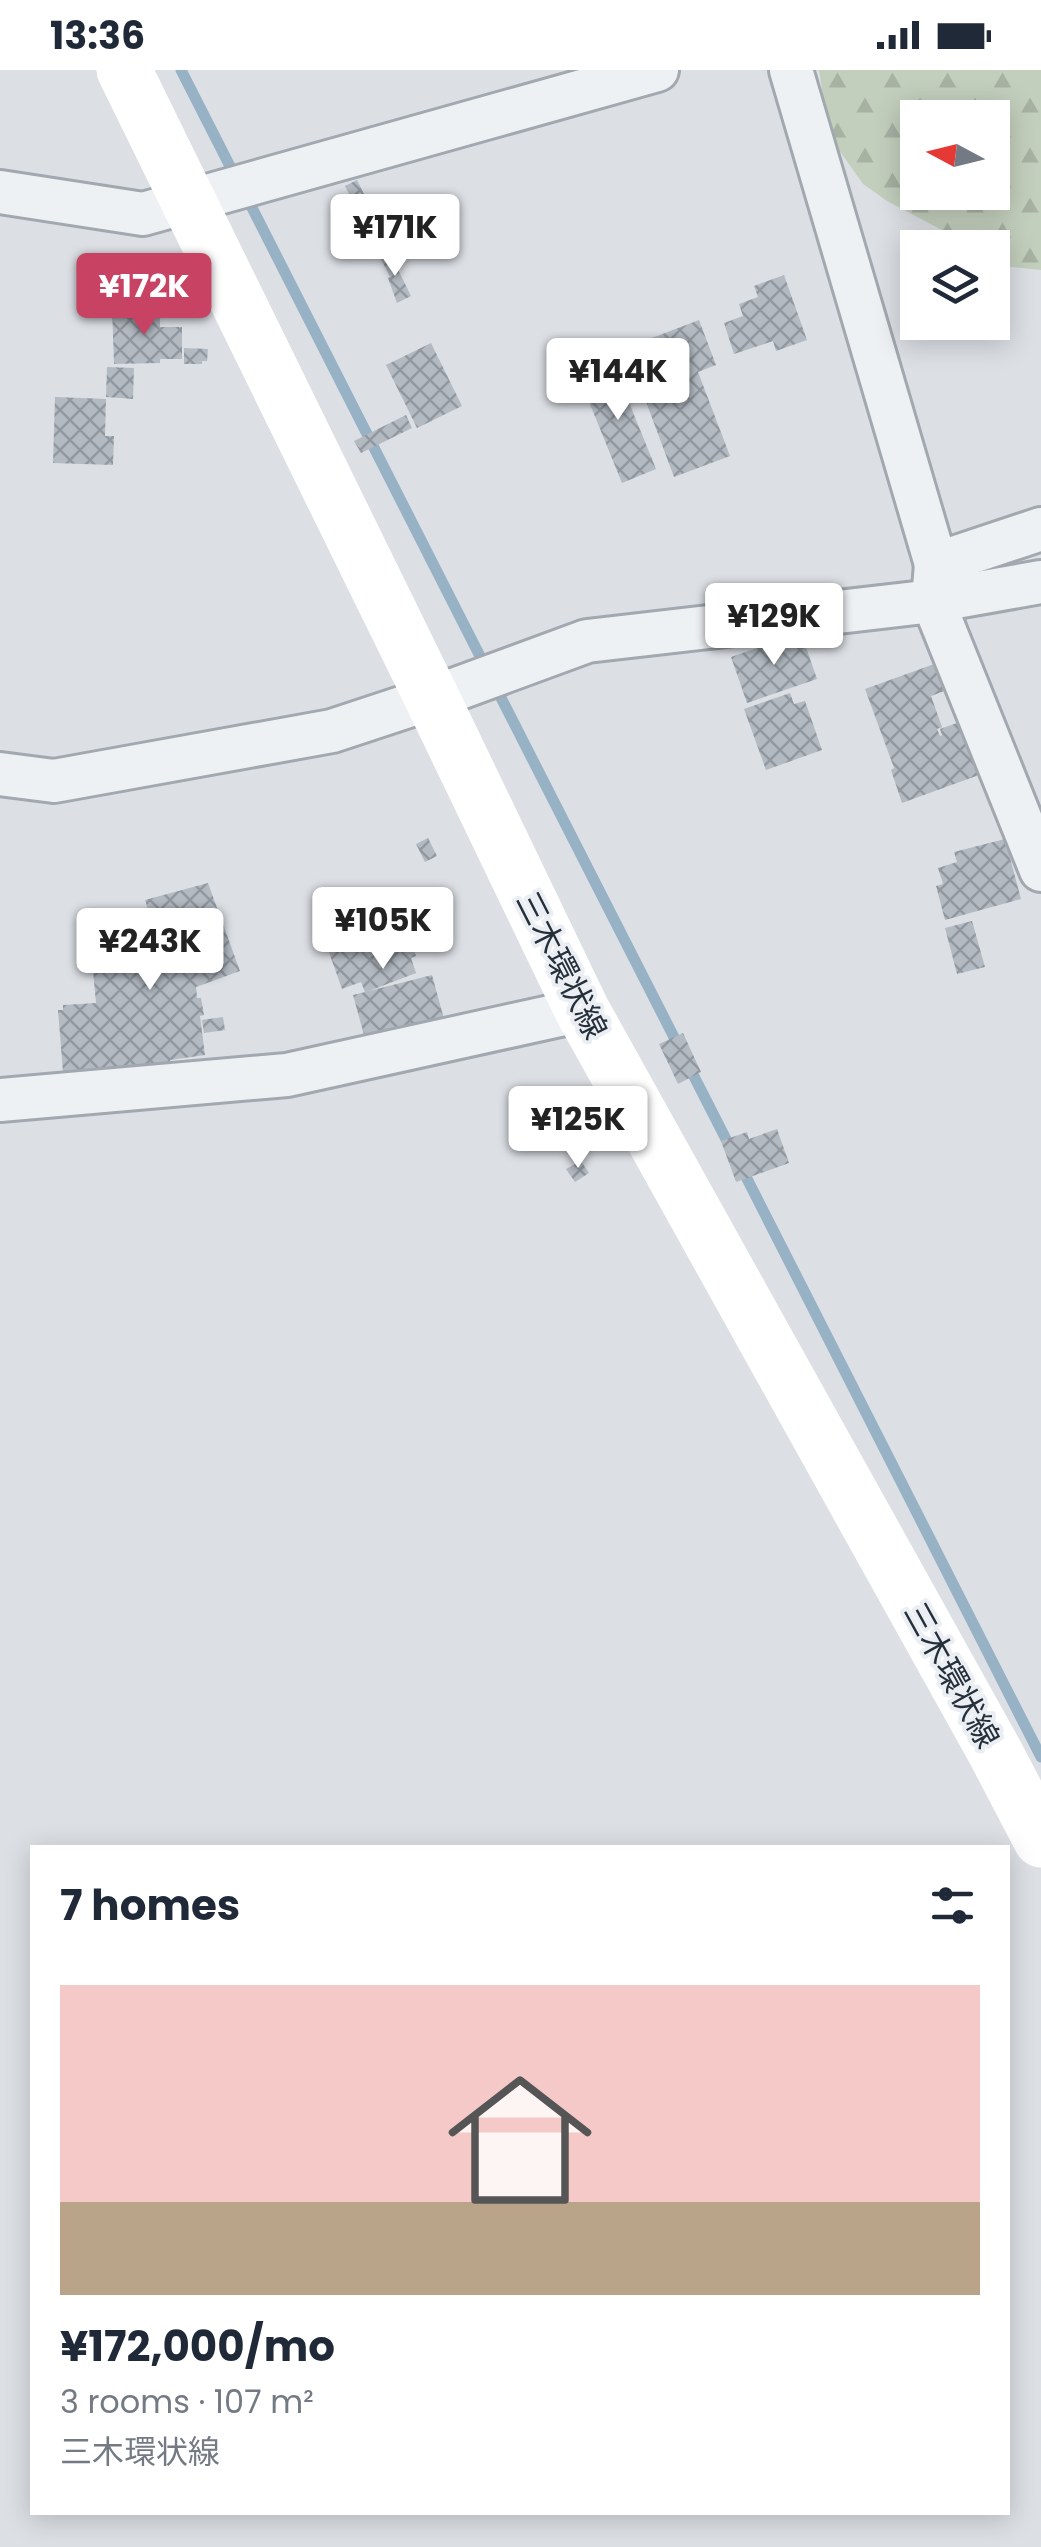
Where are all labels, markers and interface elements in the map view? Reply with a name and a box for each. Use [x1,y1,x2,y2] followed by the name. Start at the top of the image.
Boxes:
[50,9,145,62] text: 13:36
[900,100,1010,210] north arrow
[900,100,1010,340] map controls
[325,194,465,279] pin: ¥171K
[353,204,437,249] text: ¥171K
[900,230,1010,340] button: layers
[74,253,214,338] pin: ¥172K
[98,263,190,308] text: ¥172K
[548,338,688,423] pin: ¥144K
[568,348,668,393] text: ¥144K
[704,583,844,668] pin: ¥129K
[727,593,821,638] text: ¥129K
[506,883,618,1047] street label: 三木環状線
[313,887,453,972] pin: ¥105K
[334,897,432,942] text: ¥105K
[80,908,220,993] pin: ¥243K
[98,918,202,963] text: ¥243K
[508,1086,648,1171] pin: ¥125K
[531,1096,625,1141] text: ¥125K
[894,1594,1010,1756] street label: 三木環状線
[60,1876,240,1935] text: 7 homes
[925,1878,980,1933] icon: filters
[430,2050,610,2230] icon: home
[60,2317,335,2376] text: ¥172,000/mo
[60,2379,314,2424] text: 3 rooms · 107 m²
[60,2429,220,2474] text: 三木環状線

